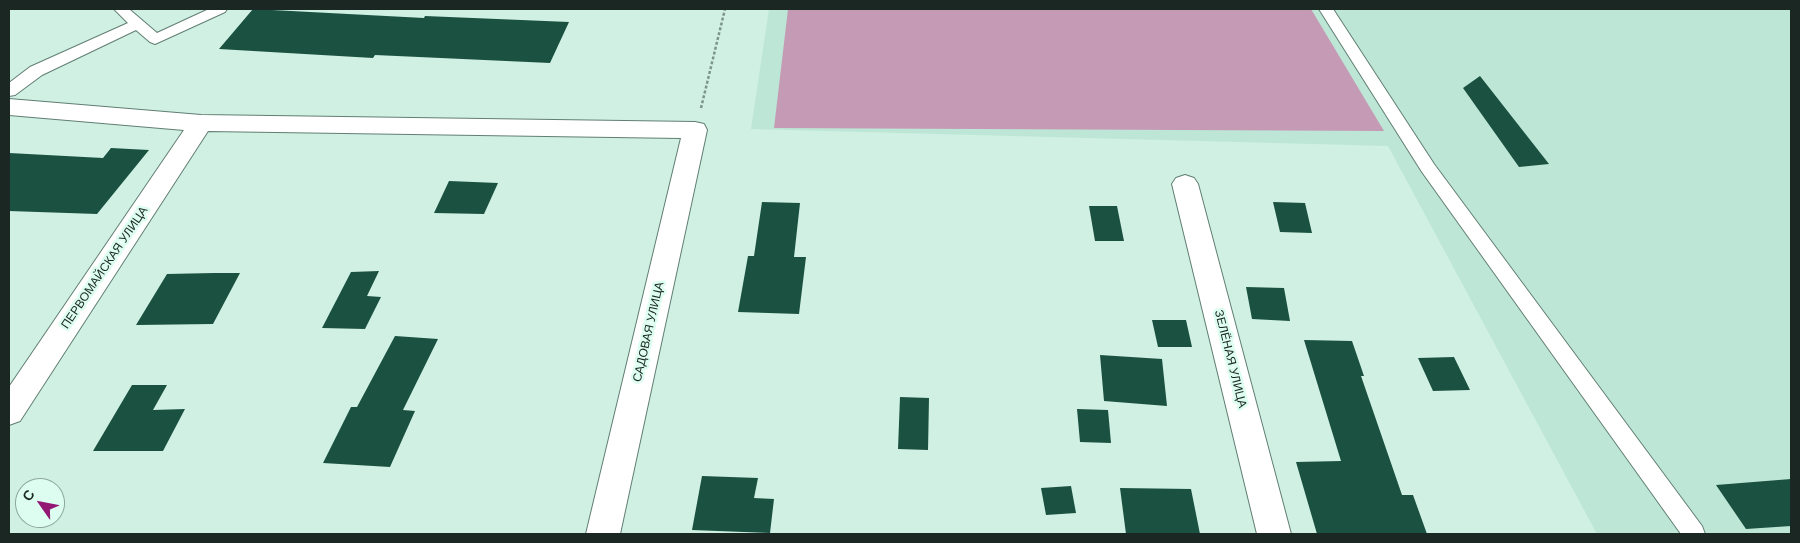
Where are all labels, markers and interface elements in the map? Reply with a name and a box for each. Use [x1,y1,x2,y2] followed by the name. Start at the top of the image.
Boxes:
[59,204,151,332] street label: ПЕРВОМАЙСКАЯ УЛИЦА
[630,281,668,383] street label: САДОВАЯ УЛИЦА
[1211,309,1249,409] street label: ЗЕЛЁНАЯ УЛИЦА
[15,478,65,528] north arrow
[18,486,39,505] text: С

